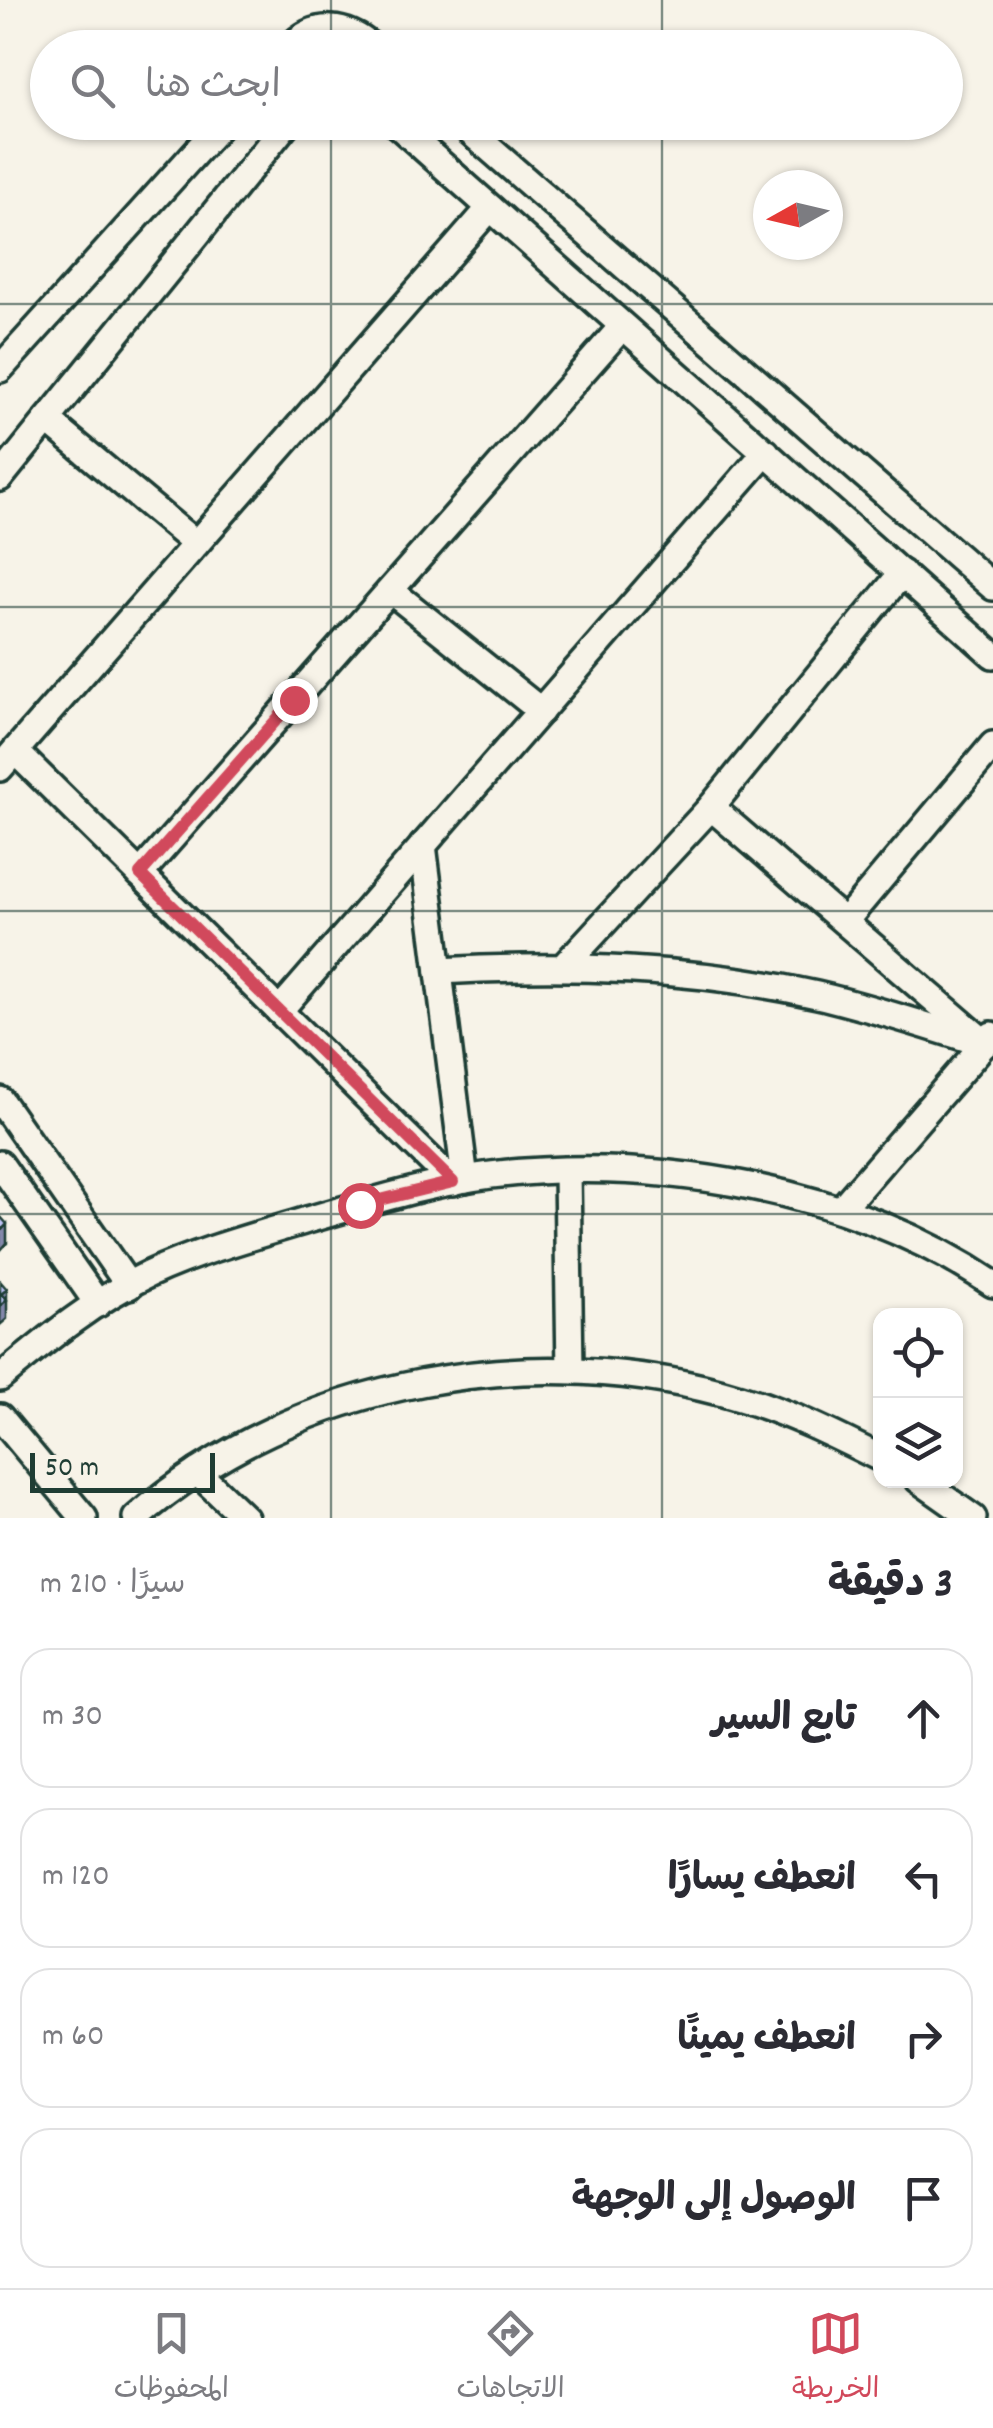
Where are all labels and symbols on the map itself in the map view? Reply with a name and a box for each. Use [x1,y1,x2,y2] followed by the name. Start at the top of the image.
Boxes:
[753,170,843,260] north arrow
[272,678,318,724] route end
[338,1183,384,1229] route start
[30,1448,215,1492] scale bar

